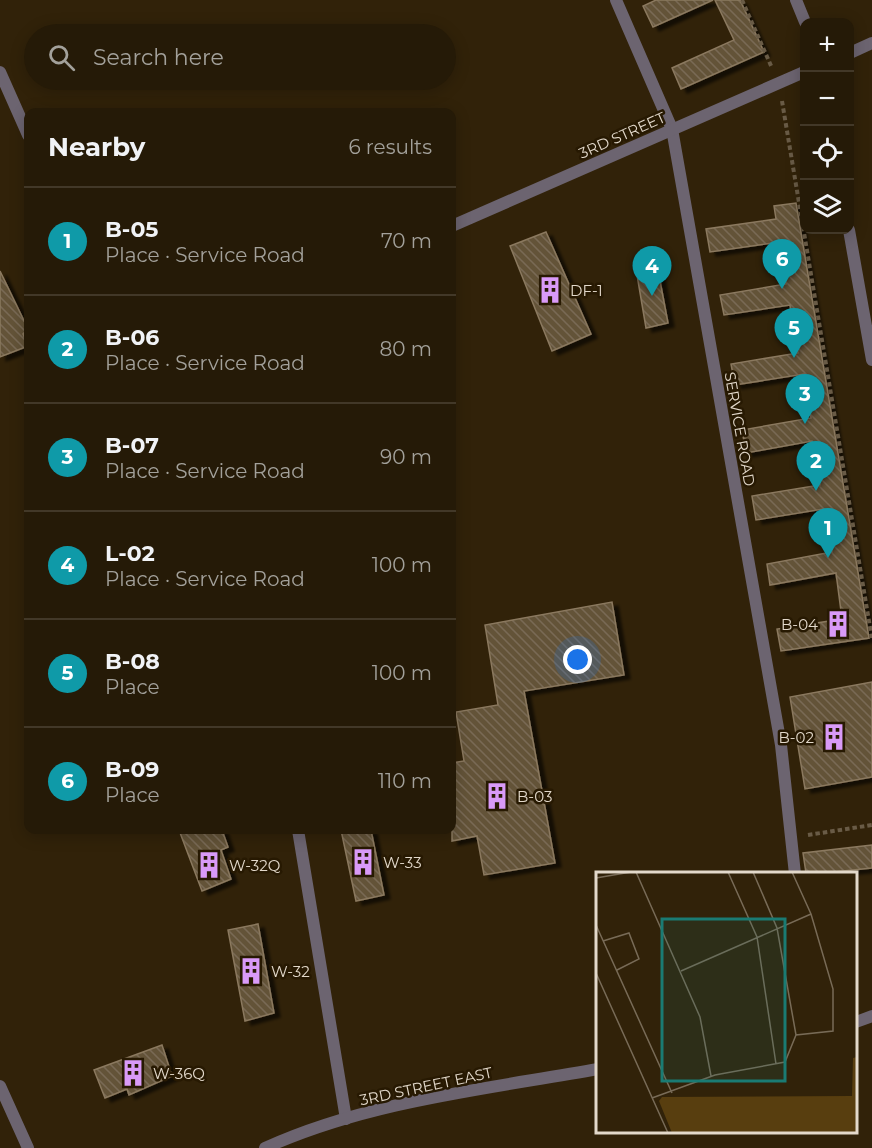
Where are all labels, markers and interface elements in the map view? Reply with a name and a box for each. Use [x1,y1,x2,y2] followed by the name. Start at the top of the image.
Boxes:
[800,18,854,234] map controls
[800,18,854,72] button: +
[24,24,456,90] search box
[45,41,78,74] icon: search
[93,44,224,71] text: Search here
[800,72,854,126] button: −
[576,107,669,163] street label: 3RD STREET
[800,126,854,180] button: locate
[48,131,145,163] text: Nearby
[348,135,432,159] text: 6 results
[800,180,854,234] button: layers
[105,216,158,243] text: B-05
[64,229,71,253] text: 1
[381,229,432,253] text: 70 m
[762,240,802,289] pin: 6
[105,243,305,267] text: Place · Service Road
[632,246,672,296] pin: 4
[535,275,565,305] building icon: DF-1
[570,281,603,300] place label: DF-1
[774,308,814,358] pin: 5
[105,324,159,351] text: B-06
[62,337,73,361] text: 2
[380,337,432,361] text: 80 m
[105,351,305,375] text: Place · Service Road
[721,370,759,488] street label: SERVICE ROAD
[786,374,824,424] pin: 3
[105,432,159,459] text: B-07
[796,442,836,491] pin: 2
[62,445,73,469] text: 3
[380,445,432,469] text: 90 m
[105,459,305,483] text: Place · Service Road
[808,508,848,558] pin: 1
[105,540,155,567] text: L-02
[61,553,74,577] text: 4
[372,553,432,577] text: 100 m
[105,567,305,591] text: Place · Service Road
[823,609,853,639] building icon: B-04
[781,615,818,634] place label: B-04
[563,645,592,674] your location
[105,648,160,675] text: B-08
[62,661,73,685] text: 5
[372,661,432,685] text: 100 m
[105,675,160,699] text: Place
[819,722,849,752] building icon: B-02
[778,728,814,747] place label: B-02
[105,756,159,783] text: B-09
[61,769,74,793] text: 6
[378,769,432,793] text: 110 m
[482,781,512,811] building icon: B-03
[105,783,160,807] text: Place
[517,787,552,806] place label: B-03
[348,847,378,877] building icon: W-33
[194,850,224,880] building icon: W-32Q
[383,853,422,872] place label: W-33
[229,856,281,875] place label: W-32Q
[596,872,857,1133] inset map
[236,956,266,986] building icon: W-32
[271,962,310,981] place label: W-32
[118,1058,148,1088] building icon: W-36Q
[358,1063,494,1109] street label: 3RD STREET EAST
[153,1064,205,1083] place label: W-36Q

